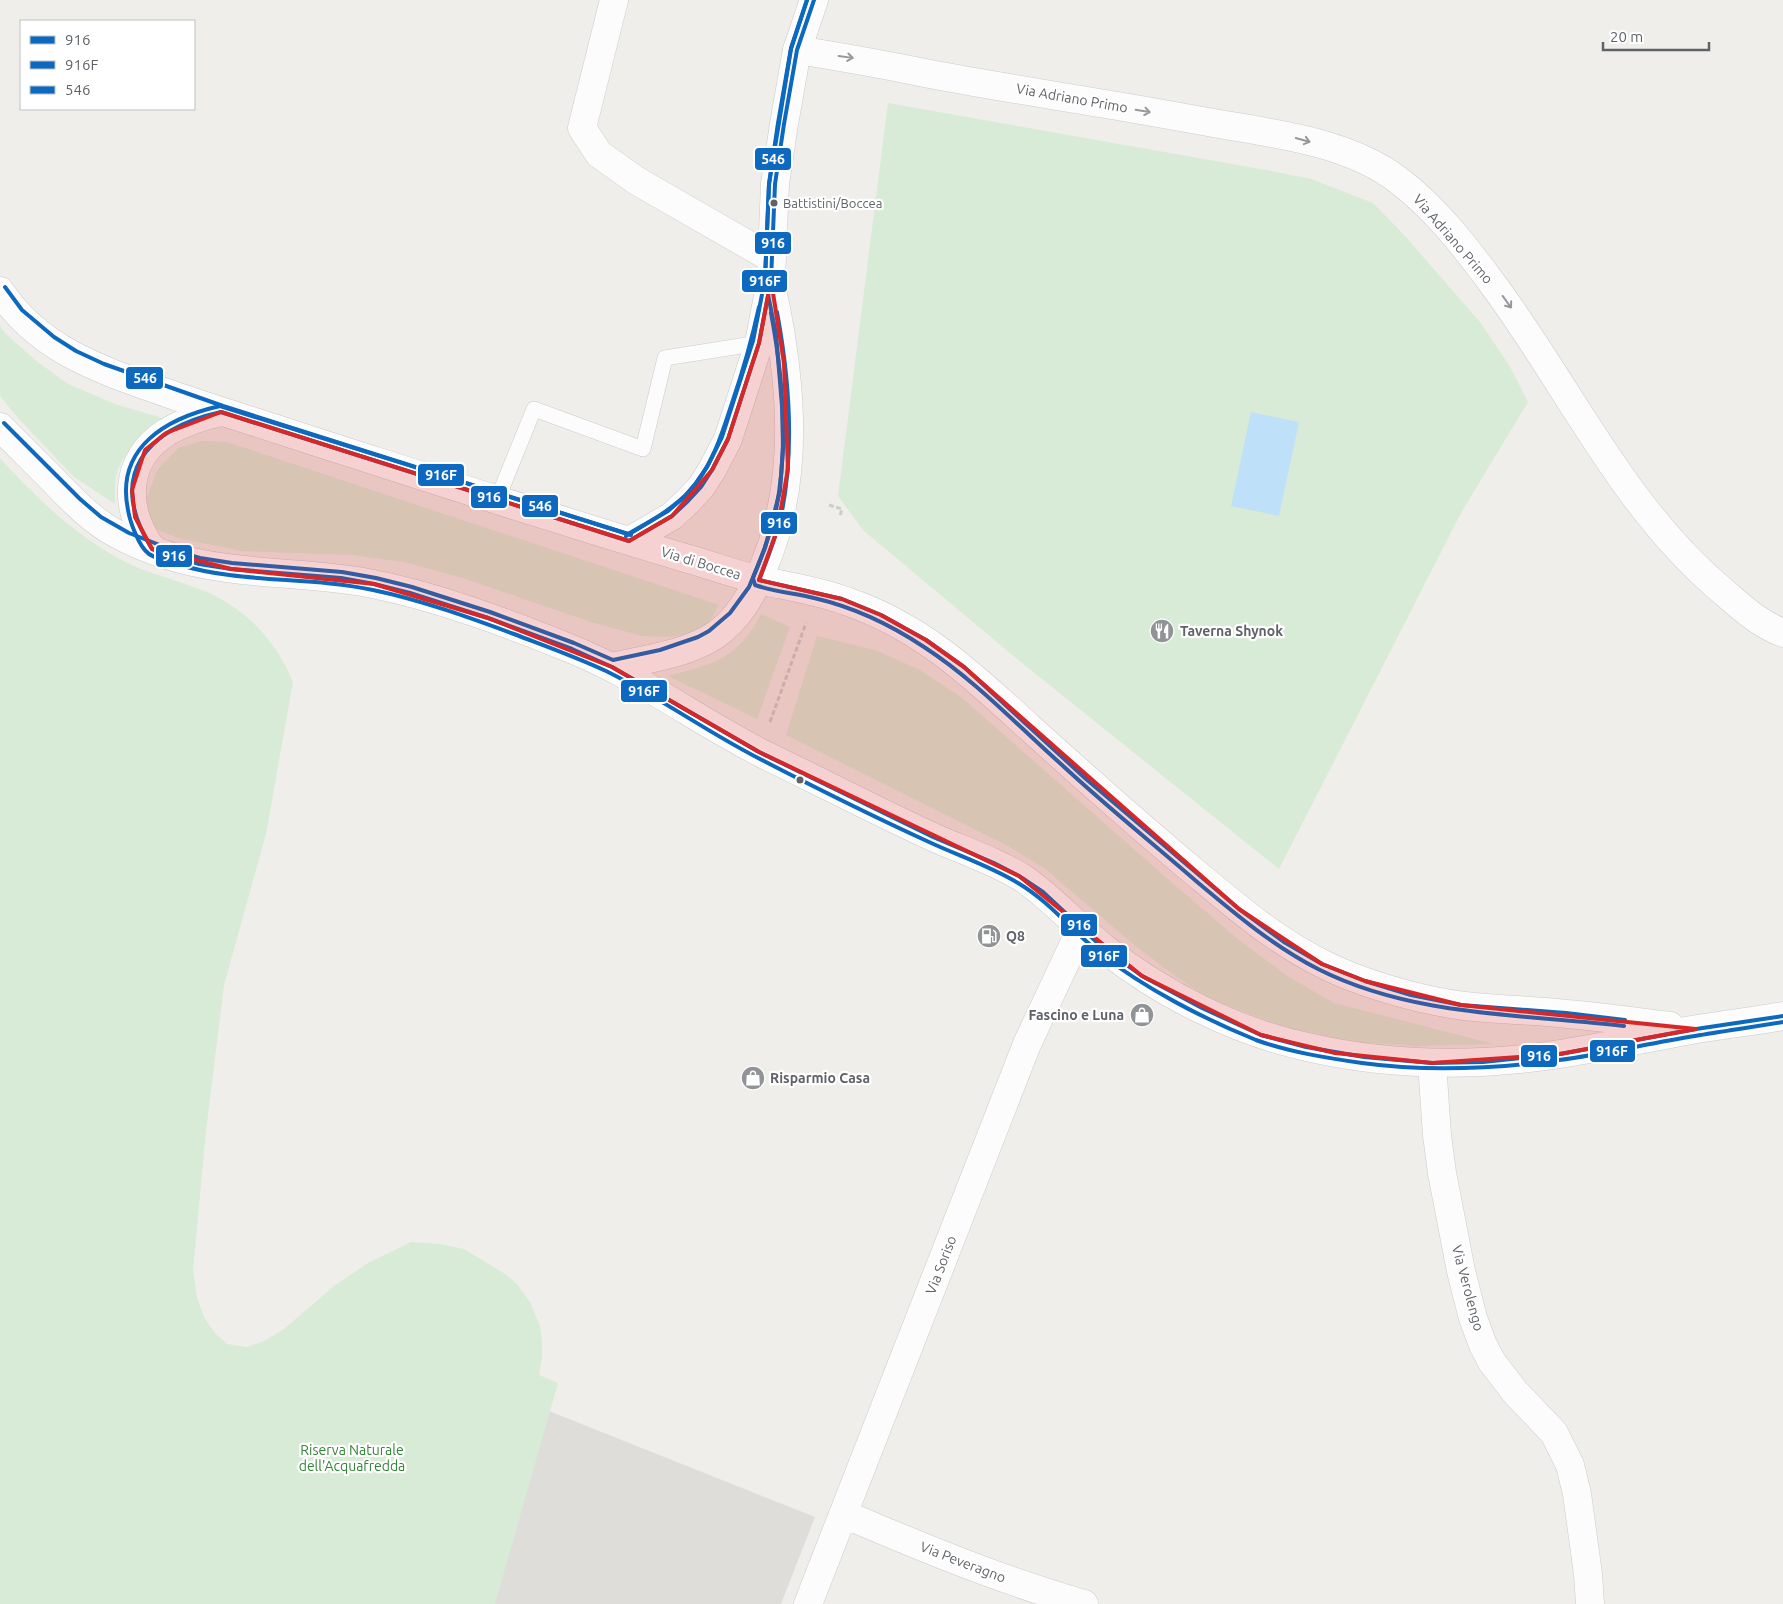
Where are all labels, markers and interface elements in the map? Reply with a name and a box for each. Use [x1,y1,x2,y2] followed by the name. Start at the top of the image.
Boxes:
[20,20,195,110] legend
[1603,20,1709,52] scale bar
[1610,28,1643,45] text: 20 m
[65,31,90,48] text: 916
[837,52,853,62] one-way arrow
[65,56,98,73] text: 916F
[1015,80,1129,116] street label: Via Adriano Primo
[65,81,90,98] text: 546
[1135,106,1151,116] one-way arrow
[1295,136,1311,145] one-way arrow
[754,147,792,171] line badge: 546
[761,151,785,167] text: 546
[1410,191,1496,287] street label: Via Adriano Primo
[783,196,882,210] place label: Battistini/Boccea
[769,198,779,208] marker: Battistini/Boccea
[754,231,792,255] line badge: 916
[761,235,785,251] text: 916
[741,269,788,293] line badge: 916F
[749,273,781,289] text: 916F
[1501,295,1512,308] one-way arrow
[125,366,164,390] line badge: 546
[133,370,157,386] text: 546
[417,463,465,487] line badge: 916F
[425,467,457,483] text: 916F
[470,485,508,509] line badge: 916
[477,489,501,505] text: 916
[521,494,559,518] line badge: 546
[528,498,552,514] text: 546
[760,511,798,535] line badge: 916
[767,515,791,531] text: 916
[659,543,743,583] street label: Via di Boccea
[155,544,193,568] line badge: 916
[162,548,186,564] text: 916
[1149,618,1175,644] restaurant icon: Taverna Shynok
[1180,623,1283,639] place label: Taverna Shynok
[620,679,668,703] line badge: 916F
[628,683,660,699] text: 916F
[795,775,805,785] unlabelled marker
[1060,913,1098,937] line badge: 916
[1067,917,1091,933] text: 916
[976,923,1002,949] fuel station icon: Q8
[1006,928,1025,944] place label: Q8
[1080,944,1128,968] line badge: 916F
[1088,948,1120,964] text: 916F
[1129,1002,1155,1028] shop icon: Fascino e Luna
[1029,1007,1124,1023] place label: Fascino e Luna
[1589,1039,1636,1063] line badge: 916F
[1596,1043,1628,1059] text: 916F
[1520,1044,1558,1068] line badge: 916
[1527,1048,1551,1064] text: 916
[740,1065,766,1091] shop icon: Risparmio Casa
[770,1070,870,1086] place label: Risparmio Casa
[922,1233,960,1297] street label: Via Soriso
[1449,1243,1487,1333] street label: Via Verolengo
[299,1442,405,1474] park label: Riserva Naturale dell'Acquafredda
[918,1538,1008,1586] street label: Via Peveragno

